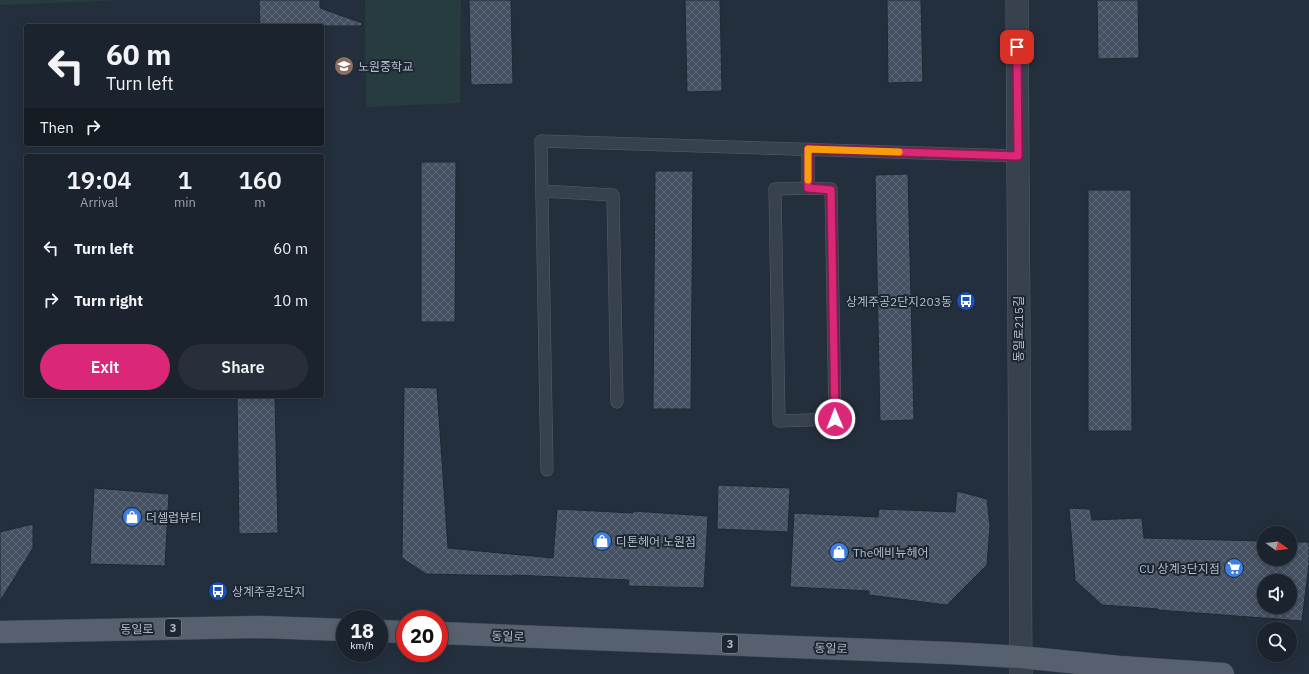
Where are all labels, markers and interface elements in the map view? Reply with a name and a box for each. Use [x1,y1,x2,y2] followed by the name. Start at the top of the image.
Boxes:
[1000,30,1034,64] pin
[106,36,171,73] text: 60 m
[1006,36,1028,58] icon: arrive
[40,40,92,92] icon: left
[333,55,355,77] school or university icon: 노원중학교
[358,59,413,74] place label: 노원중학교
[106,72,174,95] text: Turn left
[82,116,104,138] icon: right
[40,118,74,137] text: Then
[66,164,132,196] text: 19:04
[178,164,192,196] text: 1
[238,164,282,196] text: 160
[80,194,118,211] text: Arrival
[174,194,196,211] text: min
[254,194,266,211] text: m
[40,237,62,259] icon: left
[74,239,134,258] text: Turn left
[273,239,308,258] text: 60 m
[40,289,62,311] icon: right
[955,290,977,312] bus stop icon: 상계주공2단지203동
[74,291,143,310] text: Turn right
[273,291,308,310] text: 10 m
[846,294,952,309] place label: 상계주공2단지203동
[1011,296,1026,362] street label: 동일로215길
[40,344,170,390] button: Exit
[178,344,308,390] button: Share
[814,398,856,440] position arrow
[121,506,143,528] shop icon: 더셀럽뷰티
[146,510,201,525] place label: 더셀럽뷰티
[1257,526,1297,566] north arrow
[1257,526,1297,662] map controls
[591,530,613,552] shop icon: 디톤헤어 노원점
[616,534,696,549] place label: 디톤헤어 노원점
[828,541,850,563] shop icon: The에비뉴헤어
[853,545,928,560] place label: The에비뉴헤어
[1223,557,1245,579] supermarket icon: CU 상계3단지점
[1139,561,1220,576] place label: CU 상계3단지점
[1257,574,1297,614] button: sound
[207,580,229,602] bus stop icon: 상계주공2단지
[232,584,305,599] place label: 상계주공2단지
[396,610,448,662] speed limit sign: 20
[350,617,374,644] text: 18
[165,619,181,637] road number: 3
[120,621,154,637] street label: 동일로
[1257,622,1297,662] button: search
[491,628,525,644] street label: 동일로
[722,635,738,653] road number: 3
[350,639,374,652] text: km/h
[814,640,848,656] street label: 동일로

